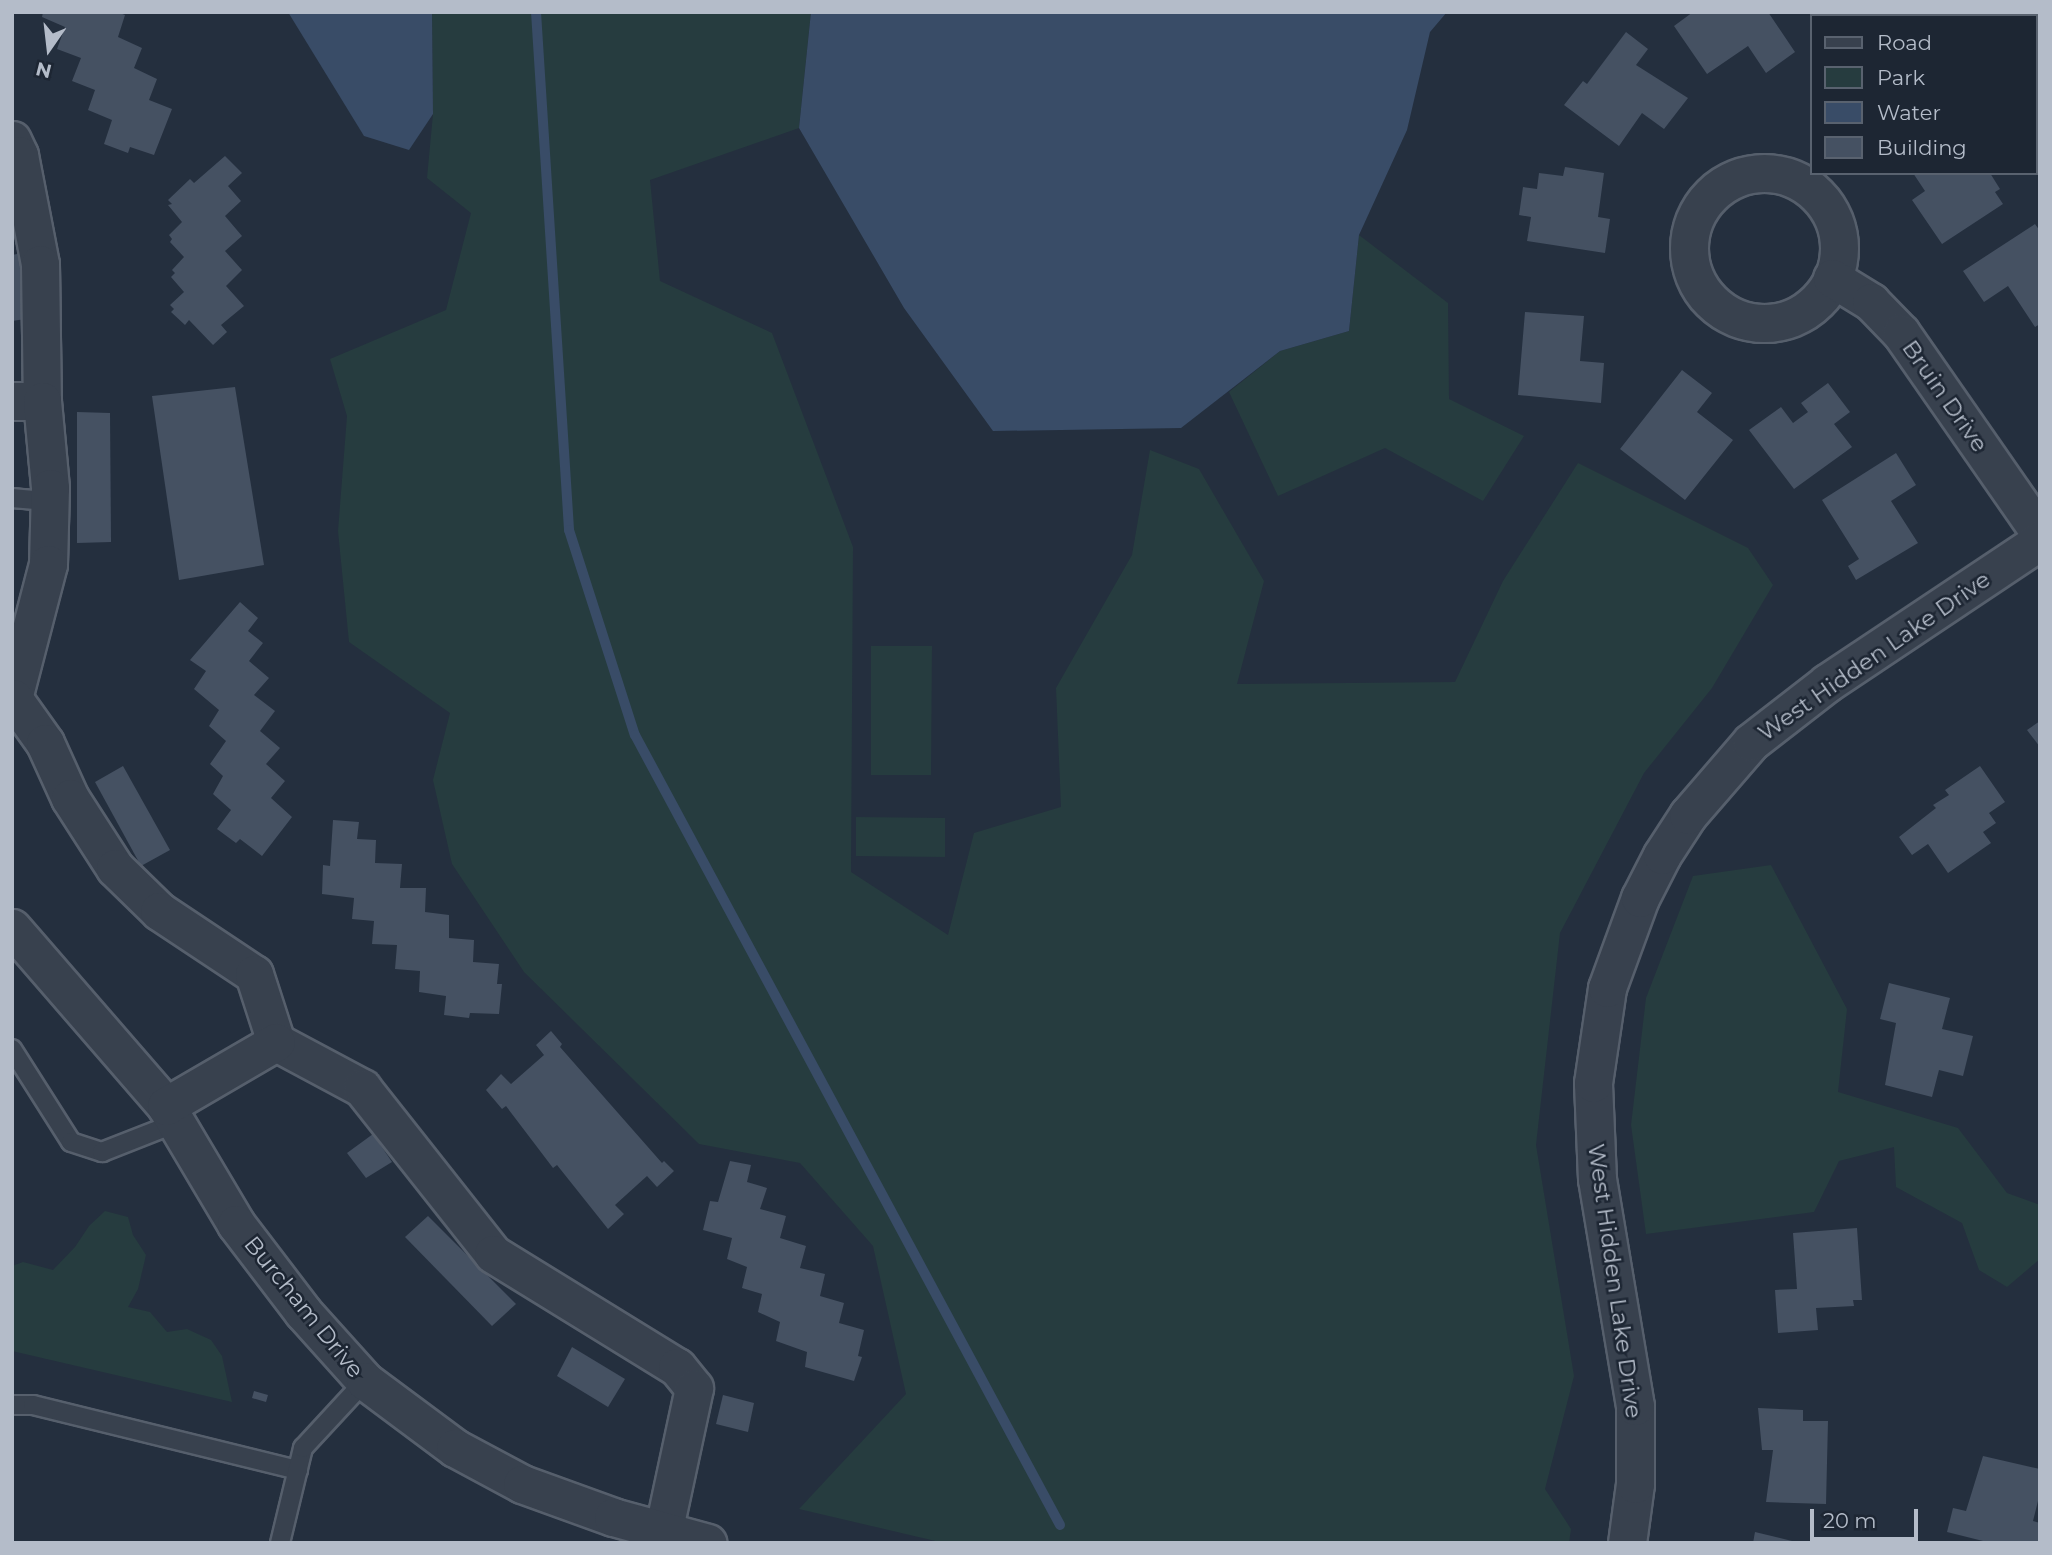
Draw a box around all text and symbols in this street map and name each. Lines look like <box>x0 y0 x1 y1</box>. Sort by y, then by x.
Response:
north arrow <box>14 14 84 84</box>
legend <box>1811 14 2038 175</box>
text: Road <box>1877 30 1932 55</box>
text: N <box>34 57 54 83</box>
text: Park <box>1877 65 1925 90</box>
text: Water <box>1877 100 1941 125</box>
text: Building <box>1877 135 1967 160</box>
street label: Bruin Drive <box>1896 335 1994 457</box>
street label: West Hidden Lake Drive <box>1753 565 1995 747</box>
street label: West Hidden Lake Drive <box>1582 1142 1648 1420</box>
street label: Burcham Drive <box>238 1231 370 1383</box>
scale bar <box>1814 1496 1923 1540</box>
text: 20 m <box>1823 1508 1877 1533</box>

